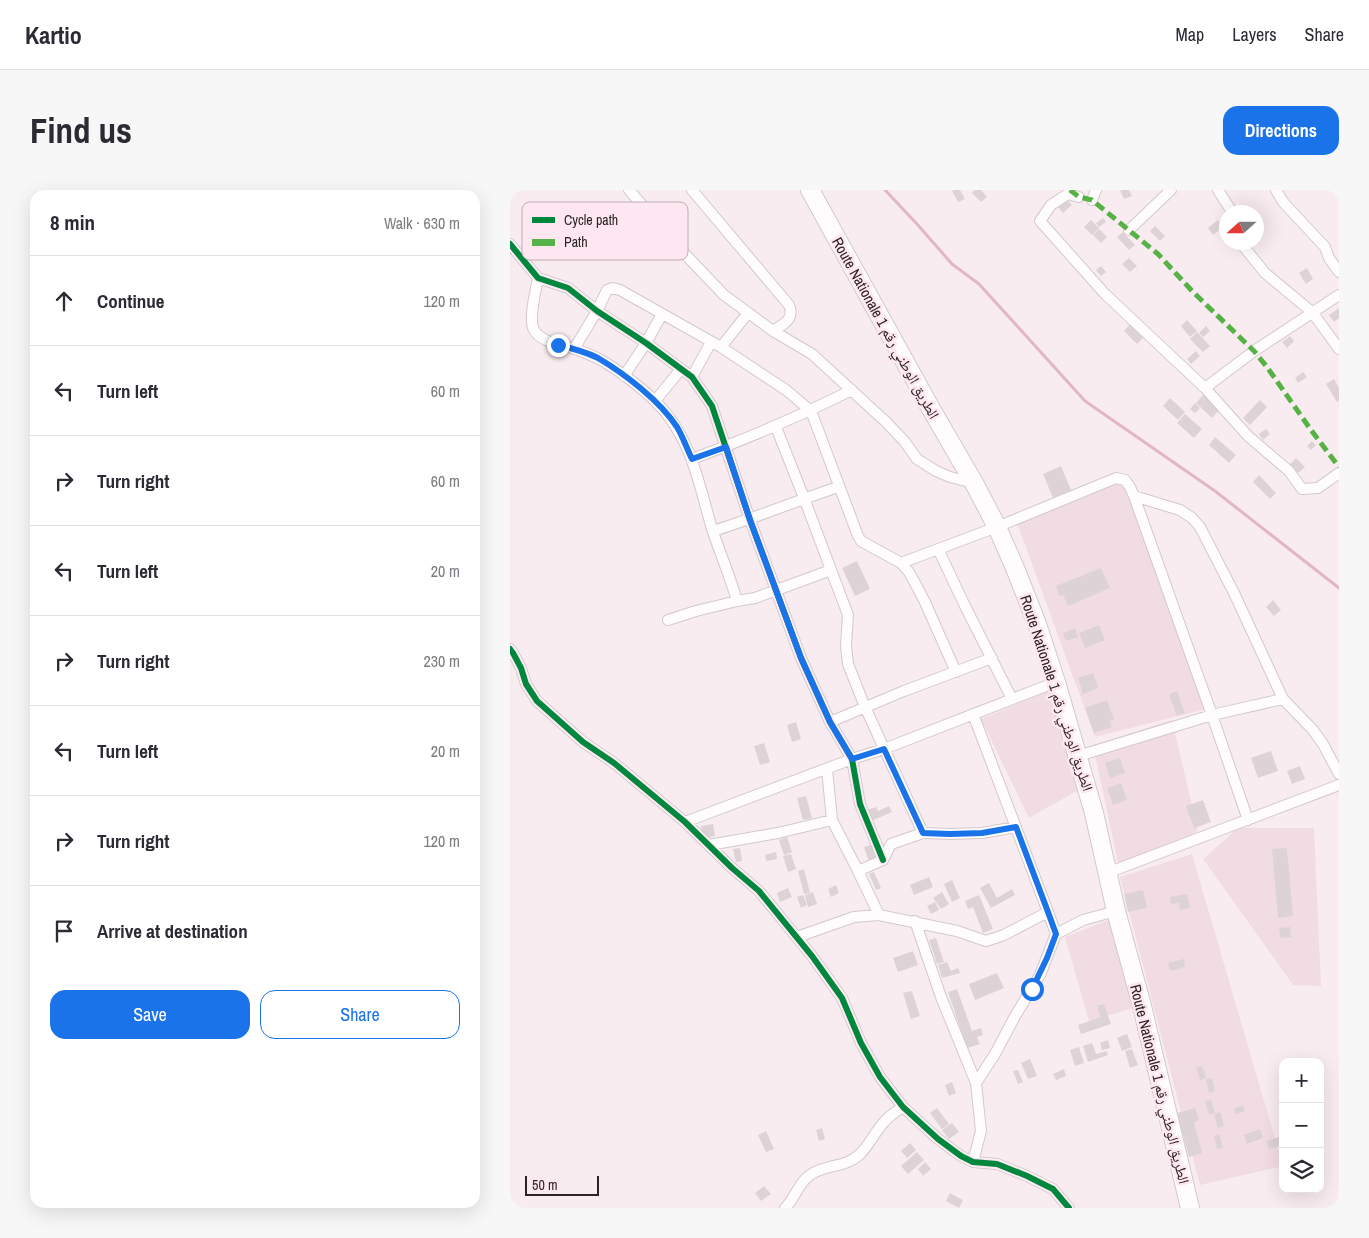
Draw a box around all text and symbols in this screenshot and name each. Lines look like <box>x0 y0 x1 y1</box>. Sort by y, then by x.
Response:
text: Kartio <box>25 19 82 51</box>
text: Map <box>1176 22 1204 47</box>
text: Layers <box>1232 22 1277 47</box>
text: Share <box>1305 22 1344 47</box>
button: Directions <box>1223 106 1339 155</box>
text: Find us <box>30 107 132 154</box>
legend <box>522 202 688 260</box>
north arrow <box>1219 205 1264 250</box>
text: 8 min <box>50 208 95 237</box>
text: Cycle path <box>564 211 618 229</box>
text: Walk · 630 m <box>384 212 460 234</box>
text: Path <box>564 233 588 251</box>
street label: Route Nationale الطريق الوطني رقم 1 <box>826 233 945 424</box>
icon: ahead <box>50 287 78 315</box>
text: Continue <box>97 288 165 314</box>
text: 120 m <box>424 290 460 312</box>
route end <box>547 334 570 357</box>
icon: left <box>50 377 78 405</box>
text: Turn left <box>97 378 158 404</box>
text: 60 m <box>431 380 460 402</box>
icon: right <box>50 467 78 495</box>
text: Turn right <box>97 468 169 494</box>
text: 60 m <box>431 470 460 492</box>
icon: left <box>50 557 78 585</box>
text: Turn left <box>97 558 158 584</box>
text: 20 m <box>431 560 460 582</box>
street label: Route Nationale الطريق الوطني رقم 1 <box>1014 592 1099 794</box>
icon: right <box>50 647 78 675</box>
text: Turn right <box>97 648 169 674</box>
text: 230 m <box>424 650 460 672</box>
icon: left <box>50 737 78 765</box>
text: Turn left <box>97 738 158 764</box>
text: 20 m <box>431 740 460 762</box>
icon: right <box>50 827 78 855</box>
text: Turn right <box>97 828 169 854</box>
text: 120 m <box>424 830 460 852</box>
icon: arrive <box>50 917 78 945</box>
text: Arrive at destination <box>97 918 248 944</box>
route start <box>1021 978 1044 1001</box>
street label: Route Nationale الطريق الوطني رقم 1 <box>1123 982 1195 1186</box>
button: Save <box>50 990 250 1039</box>
button: Share <box>260 990 460 1039</box>
map controls <box>1279 1058 1324 1193</box>
button: + <box>1279 1058 1324 1103</box>
button: − <box>1279 1103 1324 1148</box>
button: layers <box>1279 1148 1324 1193</box>
scale bar <box>525 1173 599 1196</box>
text: 50 m <box>532 1176 558 1194</box>

